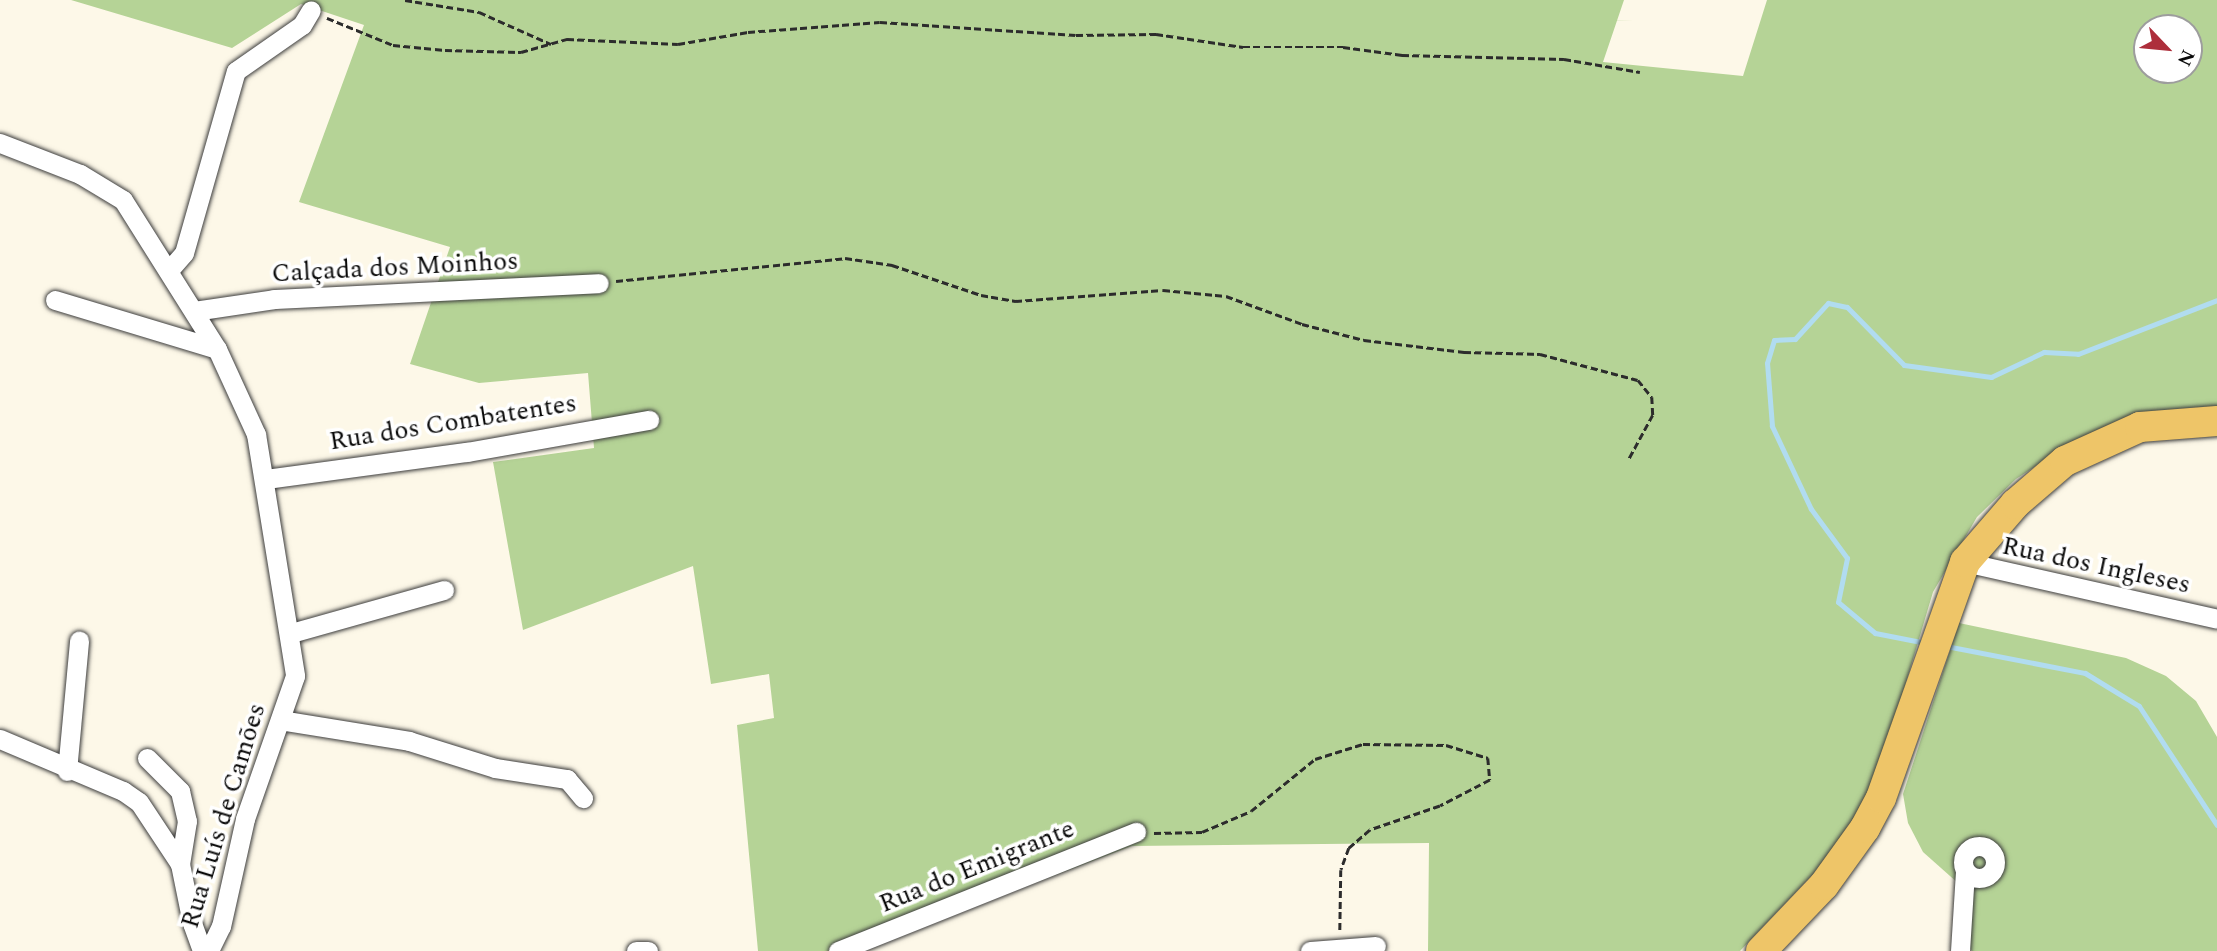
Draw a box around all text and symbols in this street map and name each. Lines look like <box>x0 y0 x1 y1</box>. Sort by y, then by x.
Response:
north arrow <box>2133 14 2203 84</box>
text: N <box>2169 44 2202 71</box>
street label: Calçada dos Moinhos <box>271 246 519 290</box>
street label: Rua dos Combatentes <box>327 388 579 458</box>
street label: Rua dos Ingleses <box>1999 531 2193 601</box>
street label: Rua Luís de Camões <box>175 700 273 932</box>
street label: Rua do Emigrante <box>875 814 1079 920</box>

